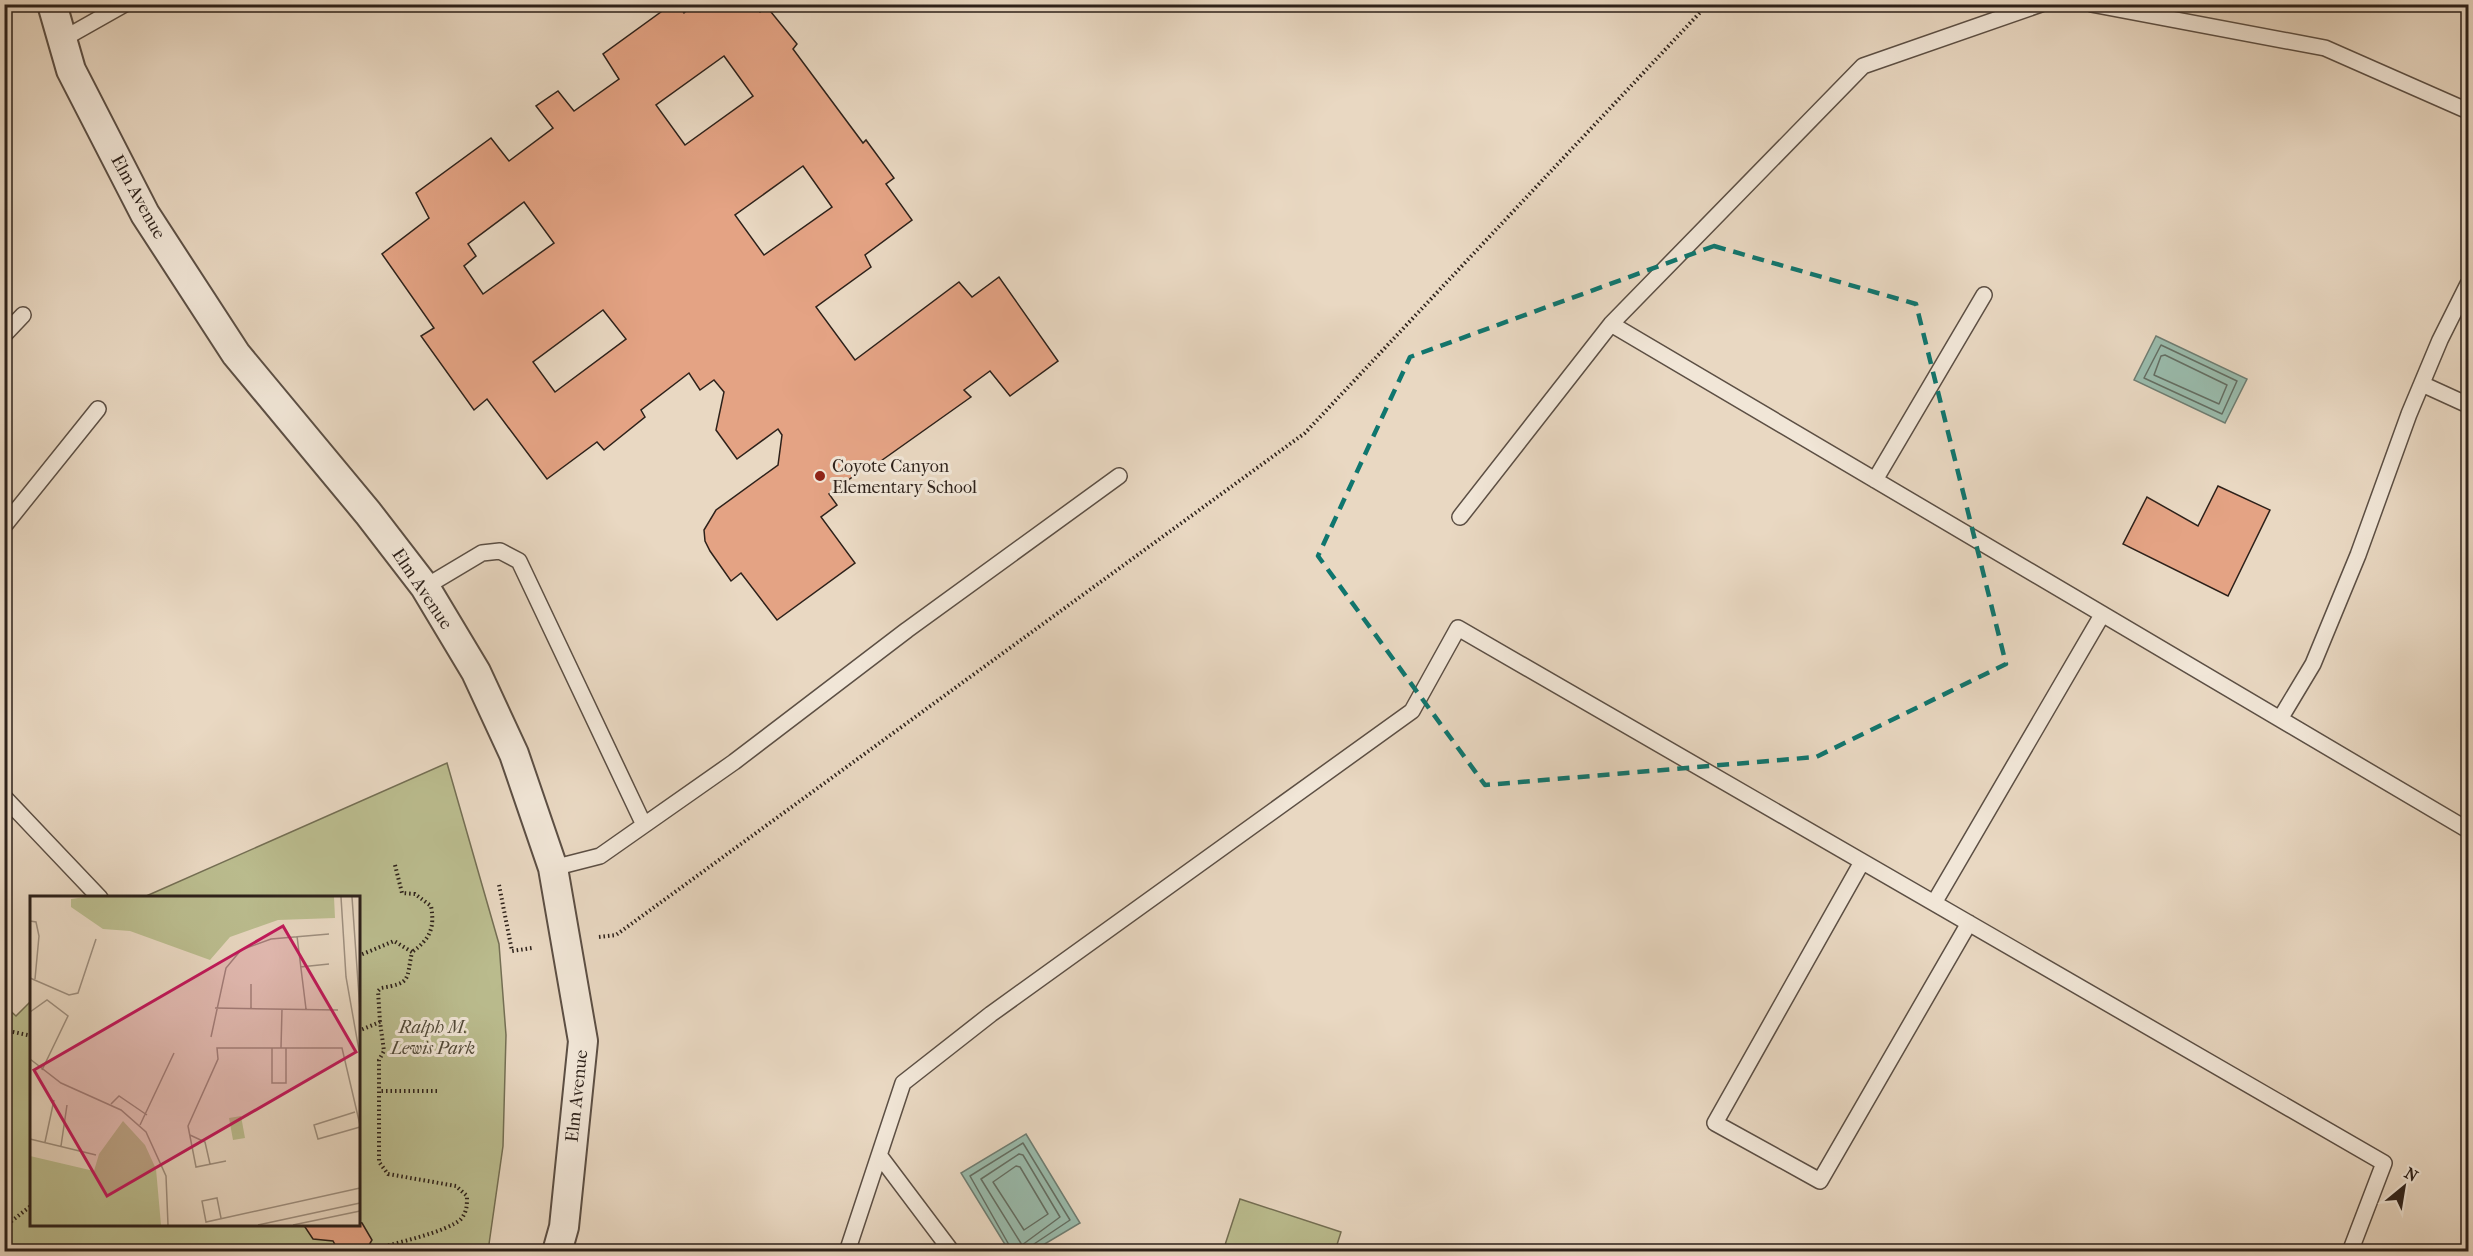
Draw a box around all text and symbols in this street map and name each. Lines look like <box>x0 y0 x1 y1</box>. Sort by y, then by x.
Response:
street label: Elm Avenue <box>106 151 170 243</box>
place label: Coyote Canyon Elementary School <box>832 456 977 498</box>
marker: Coyote Canyon Elementary School <box>813 469 827 483</box>
street label: Elm Avenue <box>387 545 457 633</box>
inset map <box>30 896 360 1226</box>
park label: Ralph M. Lewis Park <box>389 1017 475 1059</box>
street label: Elm Avenue <box>562 1049 592 1143</box>
north arrow <box>2374 1157 2434 1217</box>
text: N <box>2401 1163 2422 1186</box>

